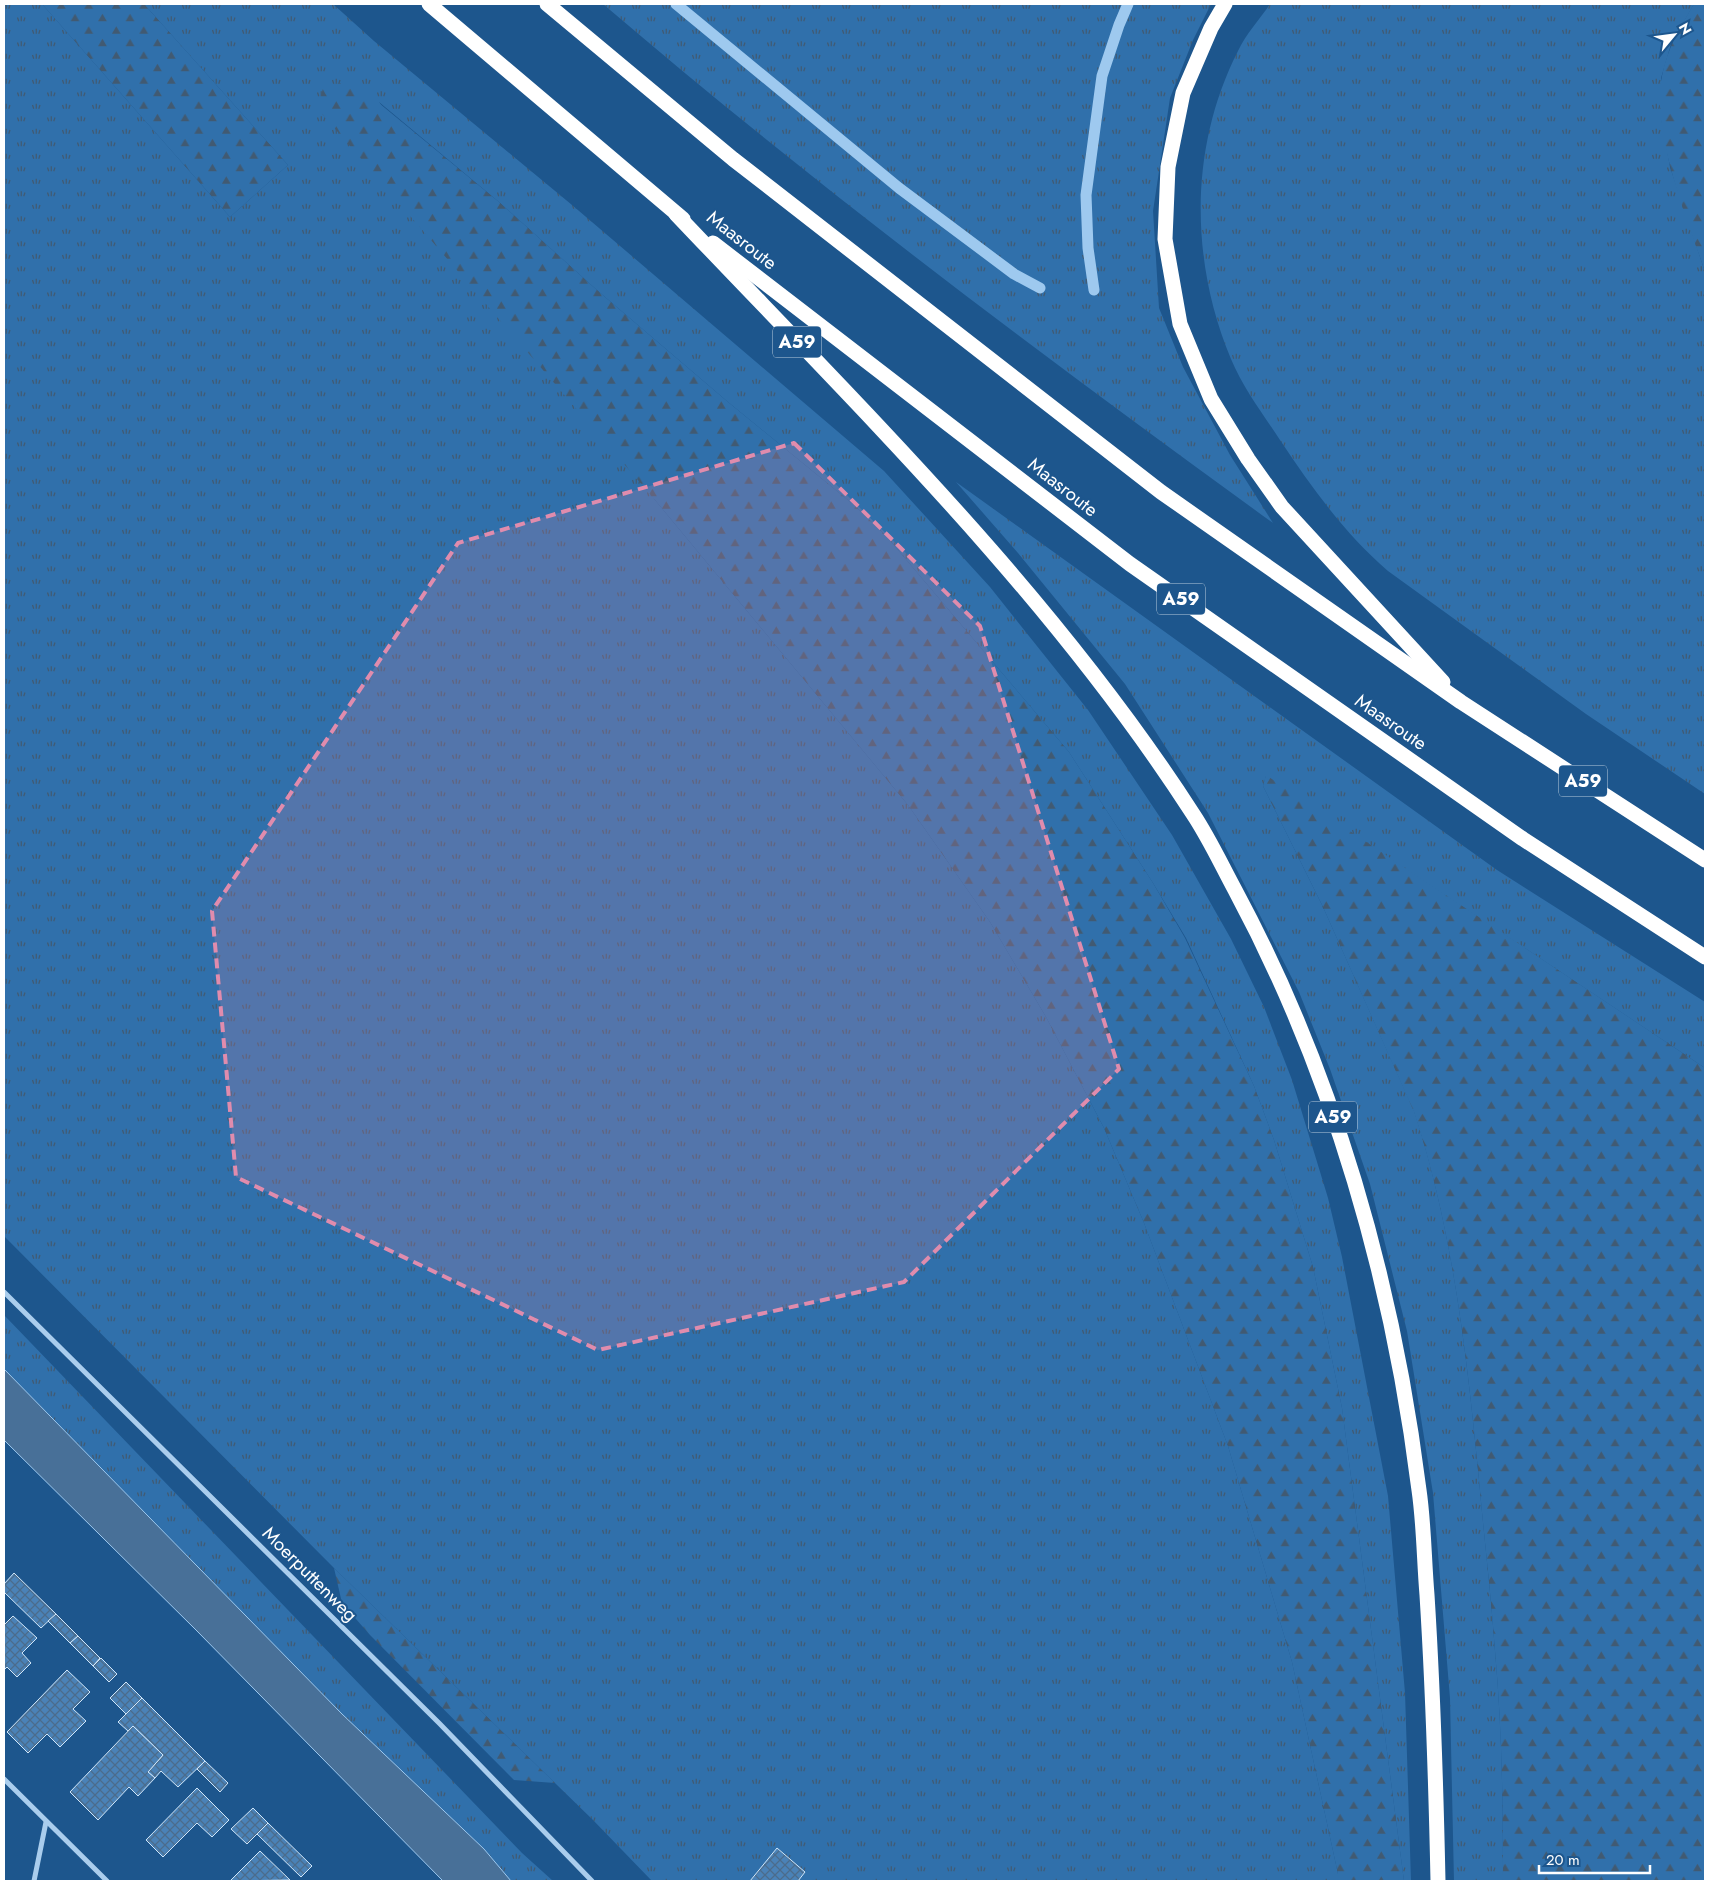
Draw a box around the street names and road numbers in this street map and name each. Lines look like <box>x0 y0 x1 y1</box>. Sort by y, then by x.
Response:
street label: Maasroute <box>701 204 783 276</box>
road number: A59 <box>773 327 821 358</box>
street label: Maasroute <box>1022 451 1104 523</box>
road number: A59 <box>1157 584 1205 614</box>
street label: Maasroute <box>1350 687 1433 757</box>
road number: A59 <box>1559 766 1607 796</box>
road number: A59 <box>1309 1102 1357 1132</box>
street label: Moerputtenweg <box>256 1520 364 1628</box>

